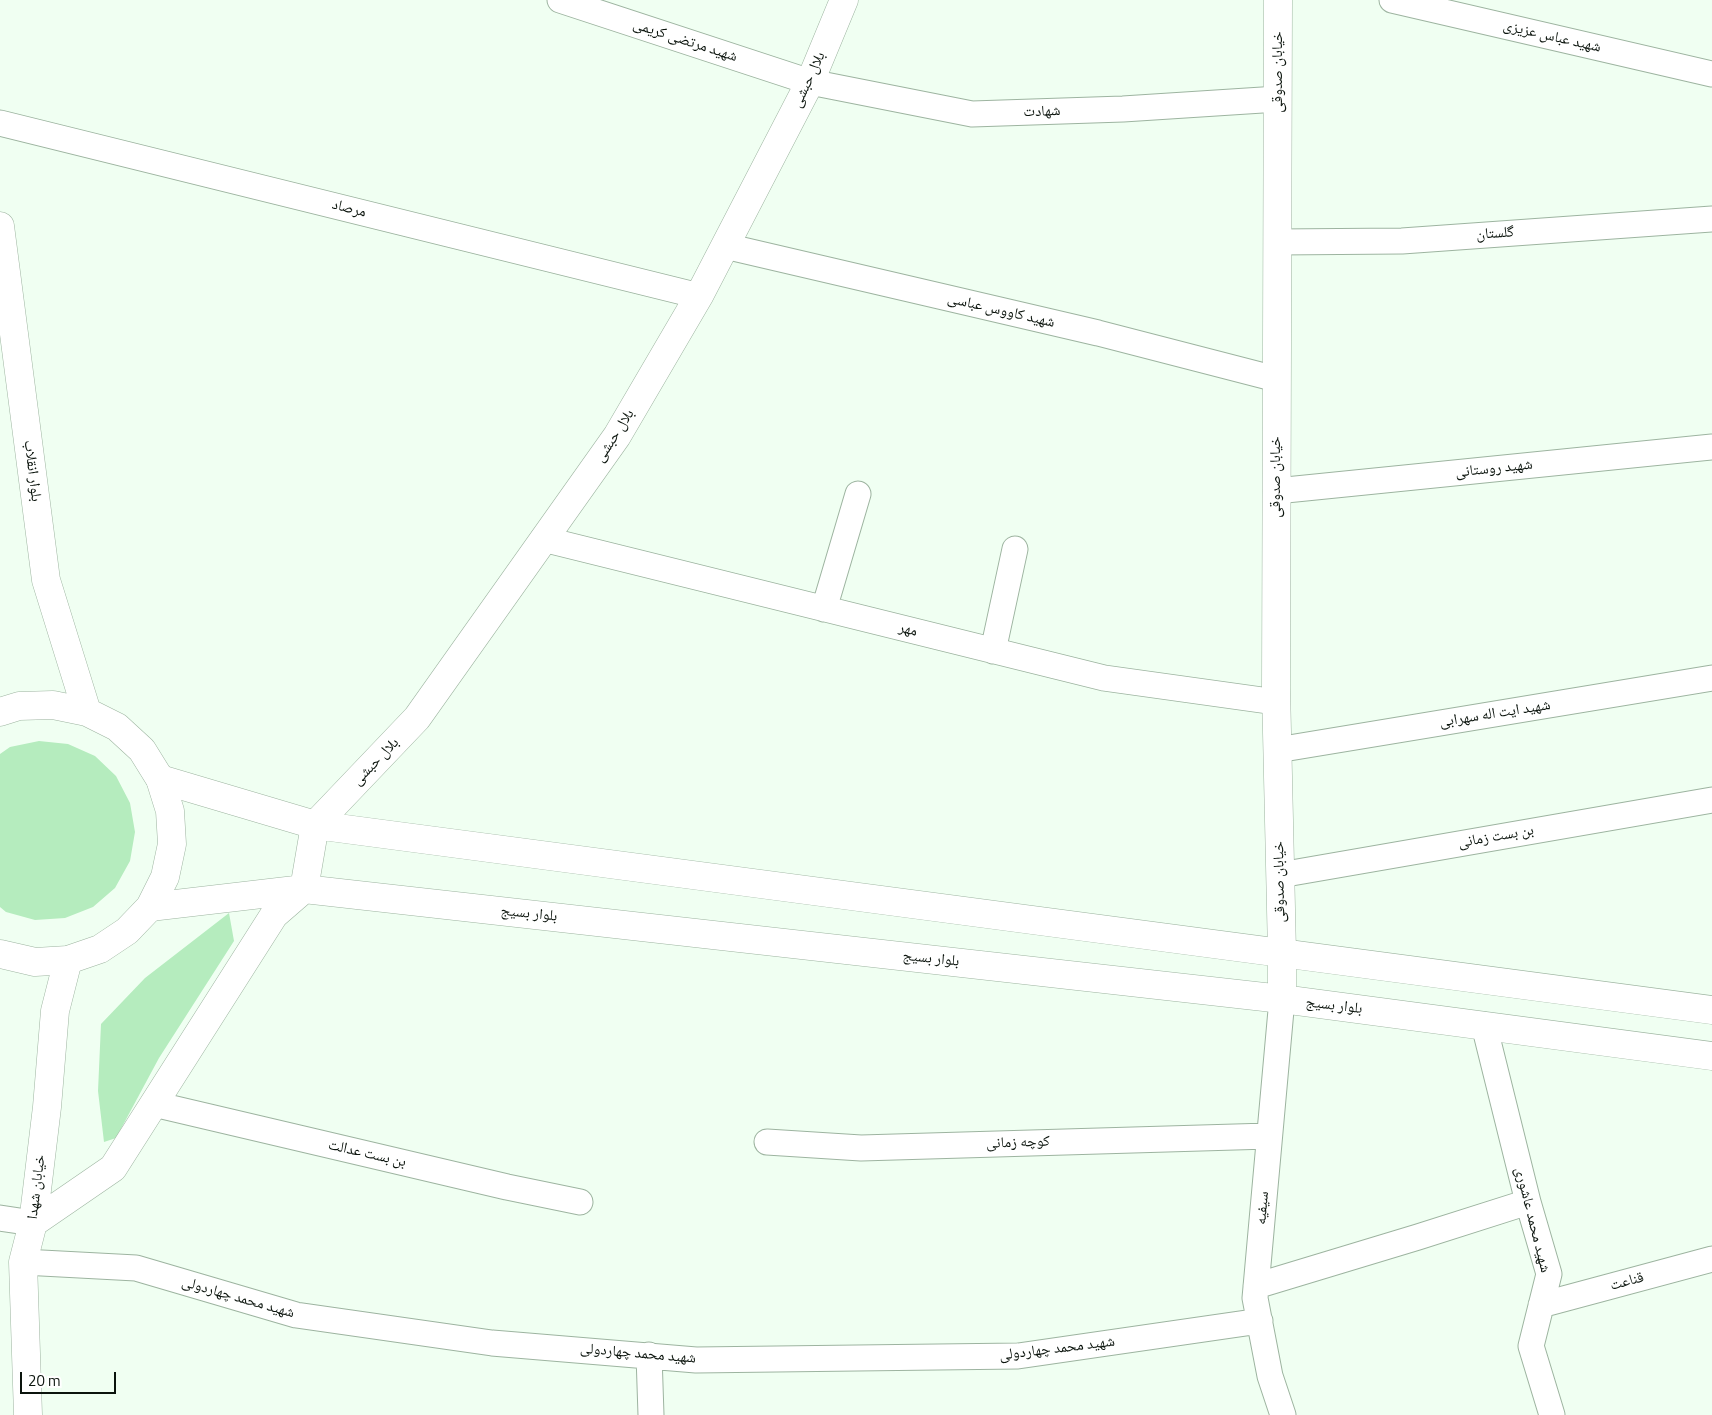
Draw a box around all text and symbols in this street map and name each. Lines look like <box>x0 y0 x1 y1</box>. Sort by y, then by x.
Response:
street label: شهید مرتضی کریمی <box>631 16 739 66</box>
street label: شهید عباس عزیزی <box>1501 17 1603 57</box>
street label: خیابان صدوقی <box>1269 31 1287 113</box>
street label: بلال حبشی <box>788 49 830 111</box>
street label: شهادت <box>1023 102 1061 122</box>
street label: مرصاد <box>330 196 368 222</box>
street label: گلستان <box>1476 224 1514 244</box>
street label: شهید کاووس عباسی <box>945 290 1057 332</box>
street label: بلال حبشی <box>591 406 639 466</box>
street label: خیابان صدوقی <box>1267 436 1285 518</box>
street label: بلوار انقلاب <box>19 439 45 503</box>
street label: شهید روستانی <box>1454 456 1534 482</box>
street label: مهر <box>897 619 919 641</box>
street label: شهید ایت اله سهرابی <box>1438 696 1552 732</box>
street label: بلال حبشی <box>349 734 403 790</box>
street label: بن بست زمانی <box>1457 821 1535 853</box>
street label: خیابان صدوقی <box>1270 841 1290 923</box>
street label: بلوار بسیج <box>500 902 558 926</box>
street label: بلوار بسیج <box>902 947 960 971</box>
street label: بلوار بسیج <box>1305 994 1363 1018</box>
street label: کوچه زمانی <box>986 1133 1050 1153</box>
street label: بن بست عدالت <box>326 1136 408 1172</box>
street label: خیابان شهدا <box>24 1154 50 1220</box>
street label: شهید محمد عاشوری <box>1510 1165 1554 1275</box>
street label: سیفیه <box>1253 1191 1273 1225</box>
street label: قناعت <box>1608 1269 1646 1295</box>
street label: شهید محمد چهاردولی <box>180 1273 296 1323</box>
street label: شهید محمد چهاردولی <box>998 1333 1116 1365</box>
street label: شهید محمد چهاردولی <box>579 1340 697 1368</box>
scale bar <box>22 1362 119 1394</box>
text: 20 m <box>28 1369 61 1392</box>

